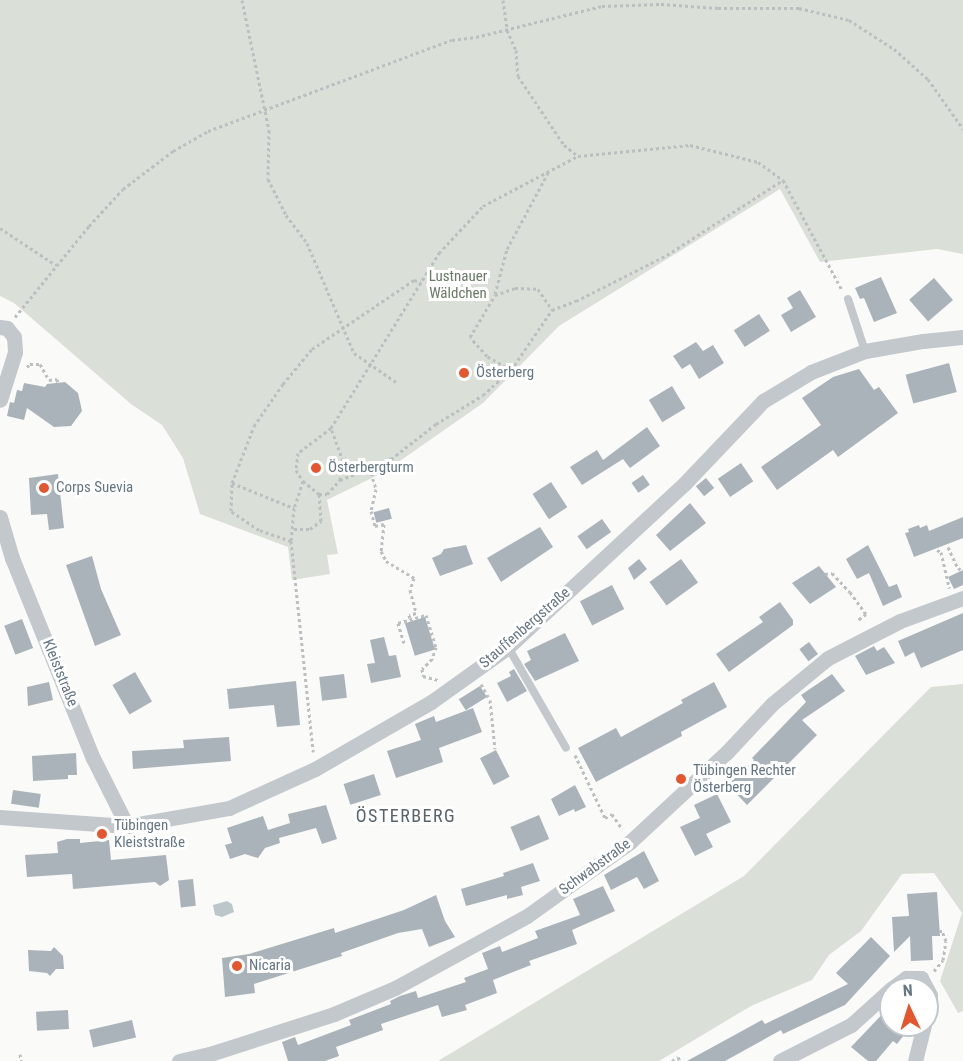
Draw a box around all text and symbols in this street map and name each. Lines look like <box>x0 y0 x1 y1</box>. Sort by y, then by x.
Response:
park label: Lustnauer Wäldchen <box>429 267 487 302</box>
place label: Österberg <box>476 364 534 382</box>
marker: Österberg <box>457 366 471 380</box>
place label: Österbergturm <box>328 459 414 477</box>
marker: Österbergturm <box>309 461 323 475</box>
place label: Corps Suevia <box>56 479 133 497</box>
marker: Corps Suevia <box>37 481 51 495</box>
street label: Stauffenbergstraße <box>476 584 574 672</box>
street label: Kleiststraße <box>38 637 82 709</box>
place label: Tübingen Rechter Österberg <box>693 761 796 796</box>
marker: Tübingen Rechter Österberg <box>674 772 688 786</box>
district label: ÖSTERBERG <box>356 805 456 827</box>
place label: Tübingen Kleiststraße <box>114 816 185 851</box>
marker: Tübingen Kleiststraße <box>95 827 109 841</box>
street label: Schwabstraße <box>556 835 634 899</box>
place label: Nicaria <box>249 957 291 975</box>
marker: Nicaria <box>230 959 244 973</box>
north arrow <box>879 977 939 1037</box>
text: N <box>902 981 913 1000</box>

